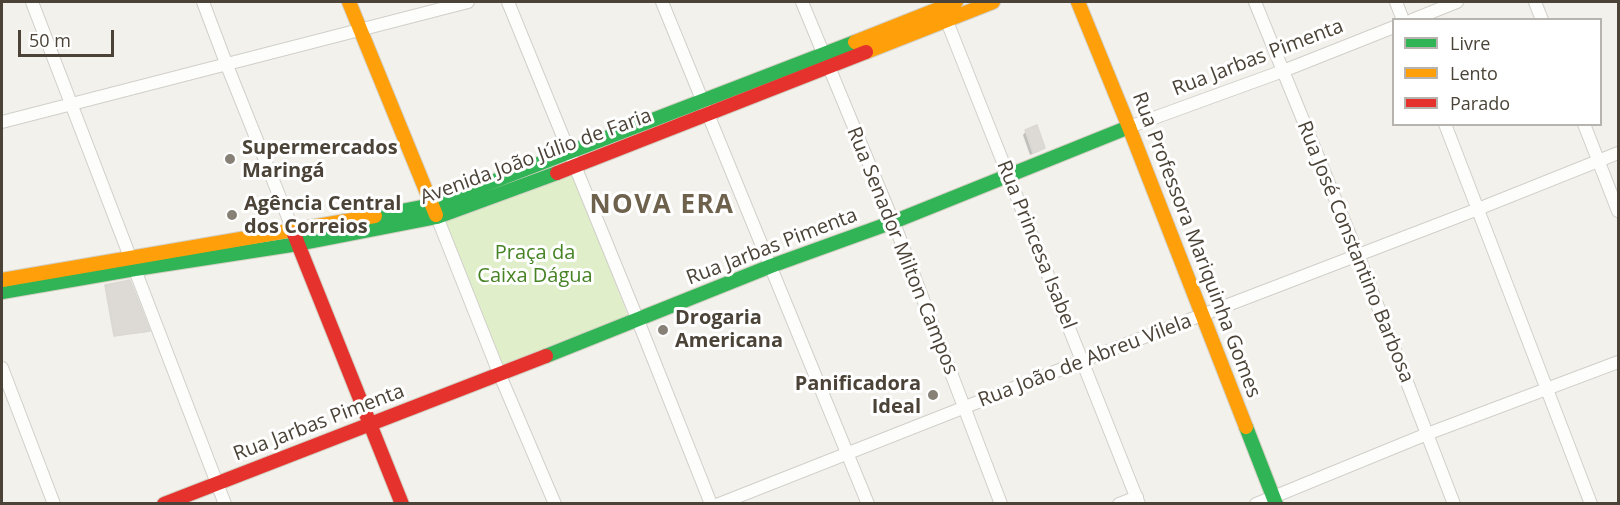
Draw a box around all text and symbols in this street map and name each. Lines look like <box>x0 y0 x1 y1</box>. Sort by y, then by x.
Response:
street label: Rua Jarbas Pimenta <box>1169 14 1347 102</box>
scale bar <box>21 18 117 56</box>
legend <box>1392 18 1602 126</box>
text: 50 m <box>29 28 71 52</box>
text: Livre <box>1450 31 1490 55</box>
text: Lento <box>1450 61 1498 85</box>
street label: Rua Professora Mariquinha Gomes <box>1127 89 1265 401</box>
text: Parado <box>1450 91 1510 115</box>
street label: Avenida João Júlio de Faria <box>417 104 655 210</box>
street label: Rua José Constantino Barbosa <box>1291 118 1419 386</box>
street label: Rua Senador Milton Campos <box>841 124 963 378</box>
place label: Supermercados Maringá <box>242 136 398 183</box>
marker: Supermercados Maringá <box>223 152 237 166</box>
street label: Rua Princesa Isabel <box>991 157 1081 333</box>
district label: NOVA ERA <box>589 190 735 222</box>
place label: Agência Central dos Correios <box>244 192 401 239</box>
street label: Rua Jarbas Pimenta <box>683 203 861 291</box>
marker: Agência Central dos Correios <box>225 208 239 222</box>
park label: Praça da Caixa Dágua <box>477 241 593 288</box>
place label: Drogaria Americana <box>675 306 783 353</box>
street label: Rua João de Abreu Vilela <box>975 309 1195 413</box>
marker: Drogaria Americana <box>656 323 670 337</box>
place label: Panificadora Ideal <box>795 372 921 419</box>
street label: Rua Jarbas Pimenta <box>230 379 408 467</box>
marker: Panificadora Ideal <box>926 388 940 402</box>

